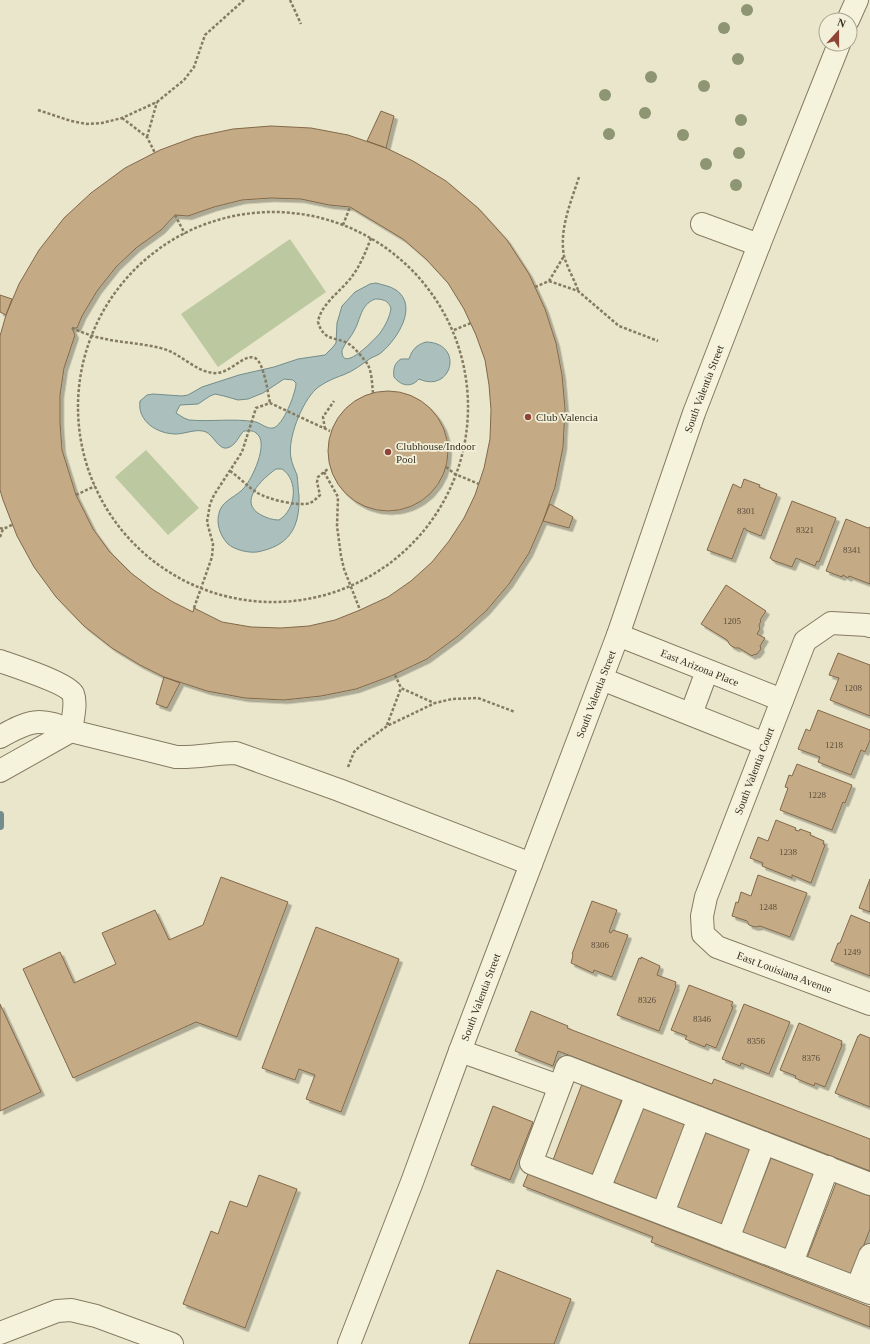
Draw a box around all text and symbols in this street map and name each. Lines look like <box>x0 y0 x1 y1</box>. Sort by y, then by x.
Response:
north arrow <box>818 12 858 52</box>
text: N <box>836 16 847 30</box>
street label: South Valentia Street <box>682 343 726 434</box>
place label: Club Valencia <box>536 411 598 423</box>
marker: Club Valencia <box>523 412 533 422</box>
place label: Clubhouse/Indoor Pool <box>396 440 476 465</box>
marker: Clubhouse/Indoor Pool <box>383 447 393 457</box>
house number: 8301 <box>737 506 755 516</box>
house number: 8321 <box>796 525 814 535</box>
house number: 8341 <box>843 545 861 555</box>
house number: 1205 <box>723 616 742 626</box>
street label: East Arizona Place <box>659 647 741 688</box>
street label: South Valentia Street <box>573 649 618 740</box>
house number: 1208 <box>844 683 863 693</box>
street label: South Valentia Court <box>732 726 776 816</box>
house number: 1218 <box>825 740 844 750</box>
house number: 1228 <box>808 790 827 800</box>
house number: 1238 <box>779 847 798 857</box>
house number: 1248 <box>759 902 778 912</box>
house number: 8306 <box>591 940 610 950</box>
house number: 1249 <box>843 947 862 957</box>
street label: East Louisiana Avenue <box>735 949 834 995</box>
street label: South Valentia Street <box>458 952 503 1043</box>
house number: 8326 <box>638 995 657 1005</box>
house number: 8346 <box>693 1014 712 1024</box>
house number: 8356 <box>747 1036 766 1046</box>
house number: 8376 <box>802 1053 821 1063</box>

